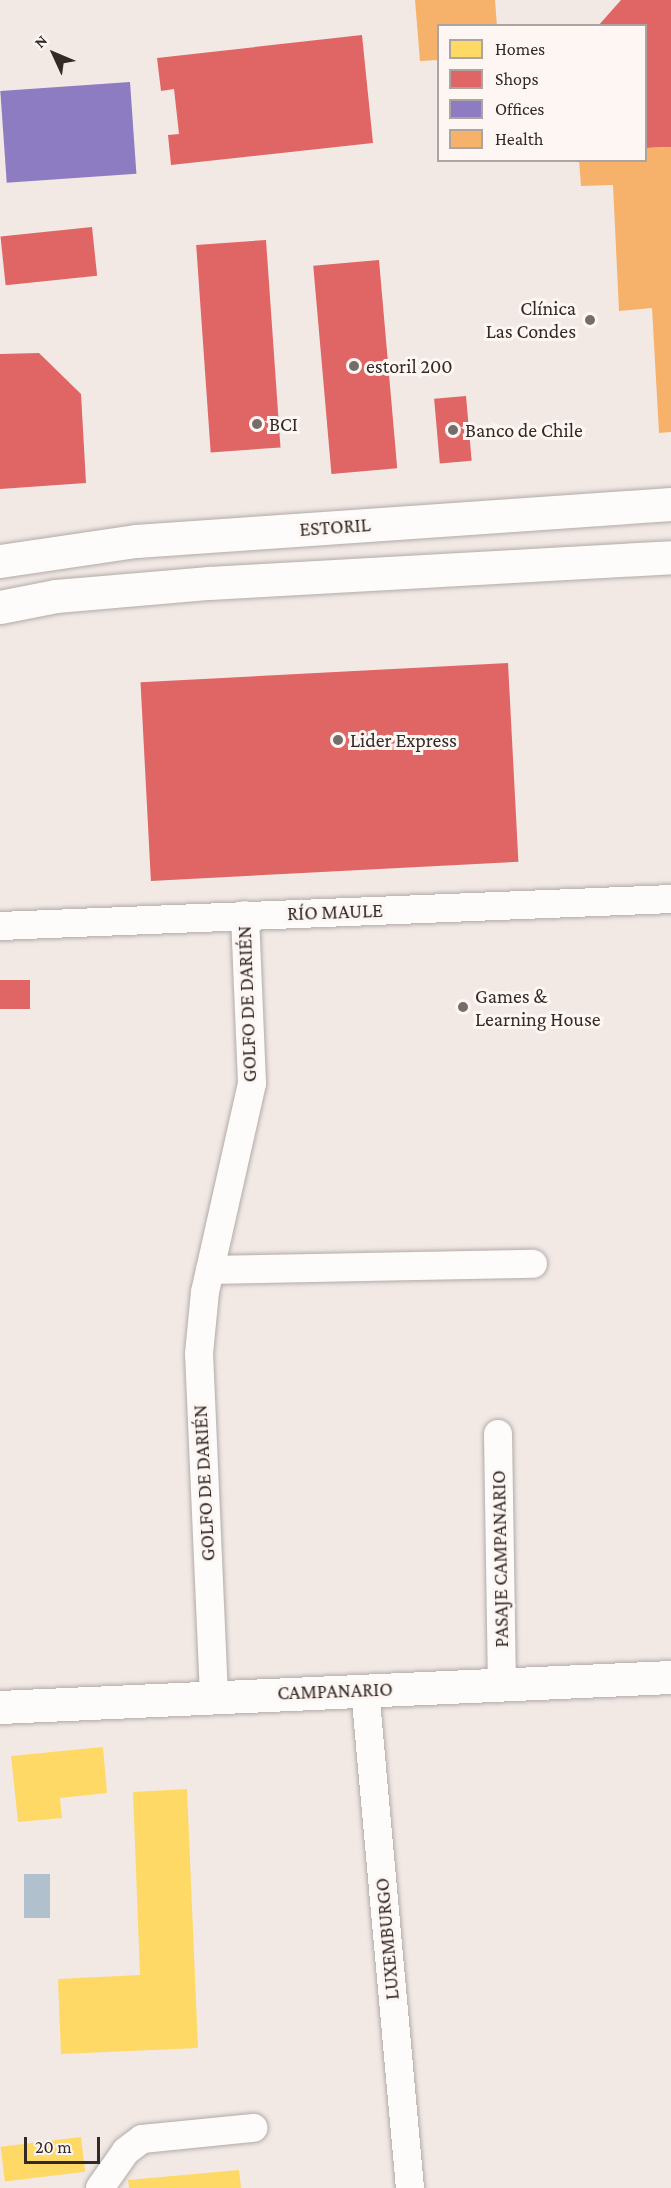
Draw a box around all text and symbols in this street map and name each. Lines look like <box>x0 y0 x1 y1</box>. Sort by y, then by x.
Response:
north arrow <box>24 24 84 84</box>
legend <box>437 24 647 162</box>
text: N <box>31 31 51 51</box>
text: Homes <box>495 39 545 59</box>
text: Shops <box>495 69 539 89</box>
text: Offices <box>495 99 544 119</box>
text: Health <box>495 129 543 149</box>
place label: Clínica Las Condes <box>486 296 576 343</box>
marker: Clínica Las Condes <box>581 311 599 329</box>
place label: estoril 200 <box>366 354 453 378</box>
marker: estoril 200 <box>347 359 361 373</box>
place label: BCI <box>269 412 298 436</box>
marker: BCI <box>250 417 264 431</box>
place label: Banco de Chile <box>465 418 583 442</box>
marker: Banco de Chile <box>446 423 460 437</box>
street label: ESTORIL <box>299 513 371 541</box>
place label: Lider Express <box>350 728 457 752</box>
marker: Lider Express <box>331 733 345 747</box>
street label: RÍO MAULE <box>287 898 383 926</box>
street label: GOLFO DE DARIÉN <box>232 925 262 1083</box>
place label: Games & Learning House <box>475 984 601 1031</box>
marker: Games & Learning House <box>456 1000 470 1014</box>
street label: GOLFO DE DARIÉN <box>188 1404 220 1562</box>
street label: PASAJE CAMPANARIO <box>486 1470 514 1648</box>
street label: CAMPANARIO <box>277 1677 393 1705</box>
street label: LUXEMBURGO <box>370 1877 404 2001</box>
scale bar <box>27 2125 104 2163</box>
text: 20 m <box>35 2137 72 2157</box>

